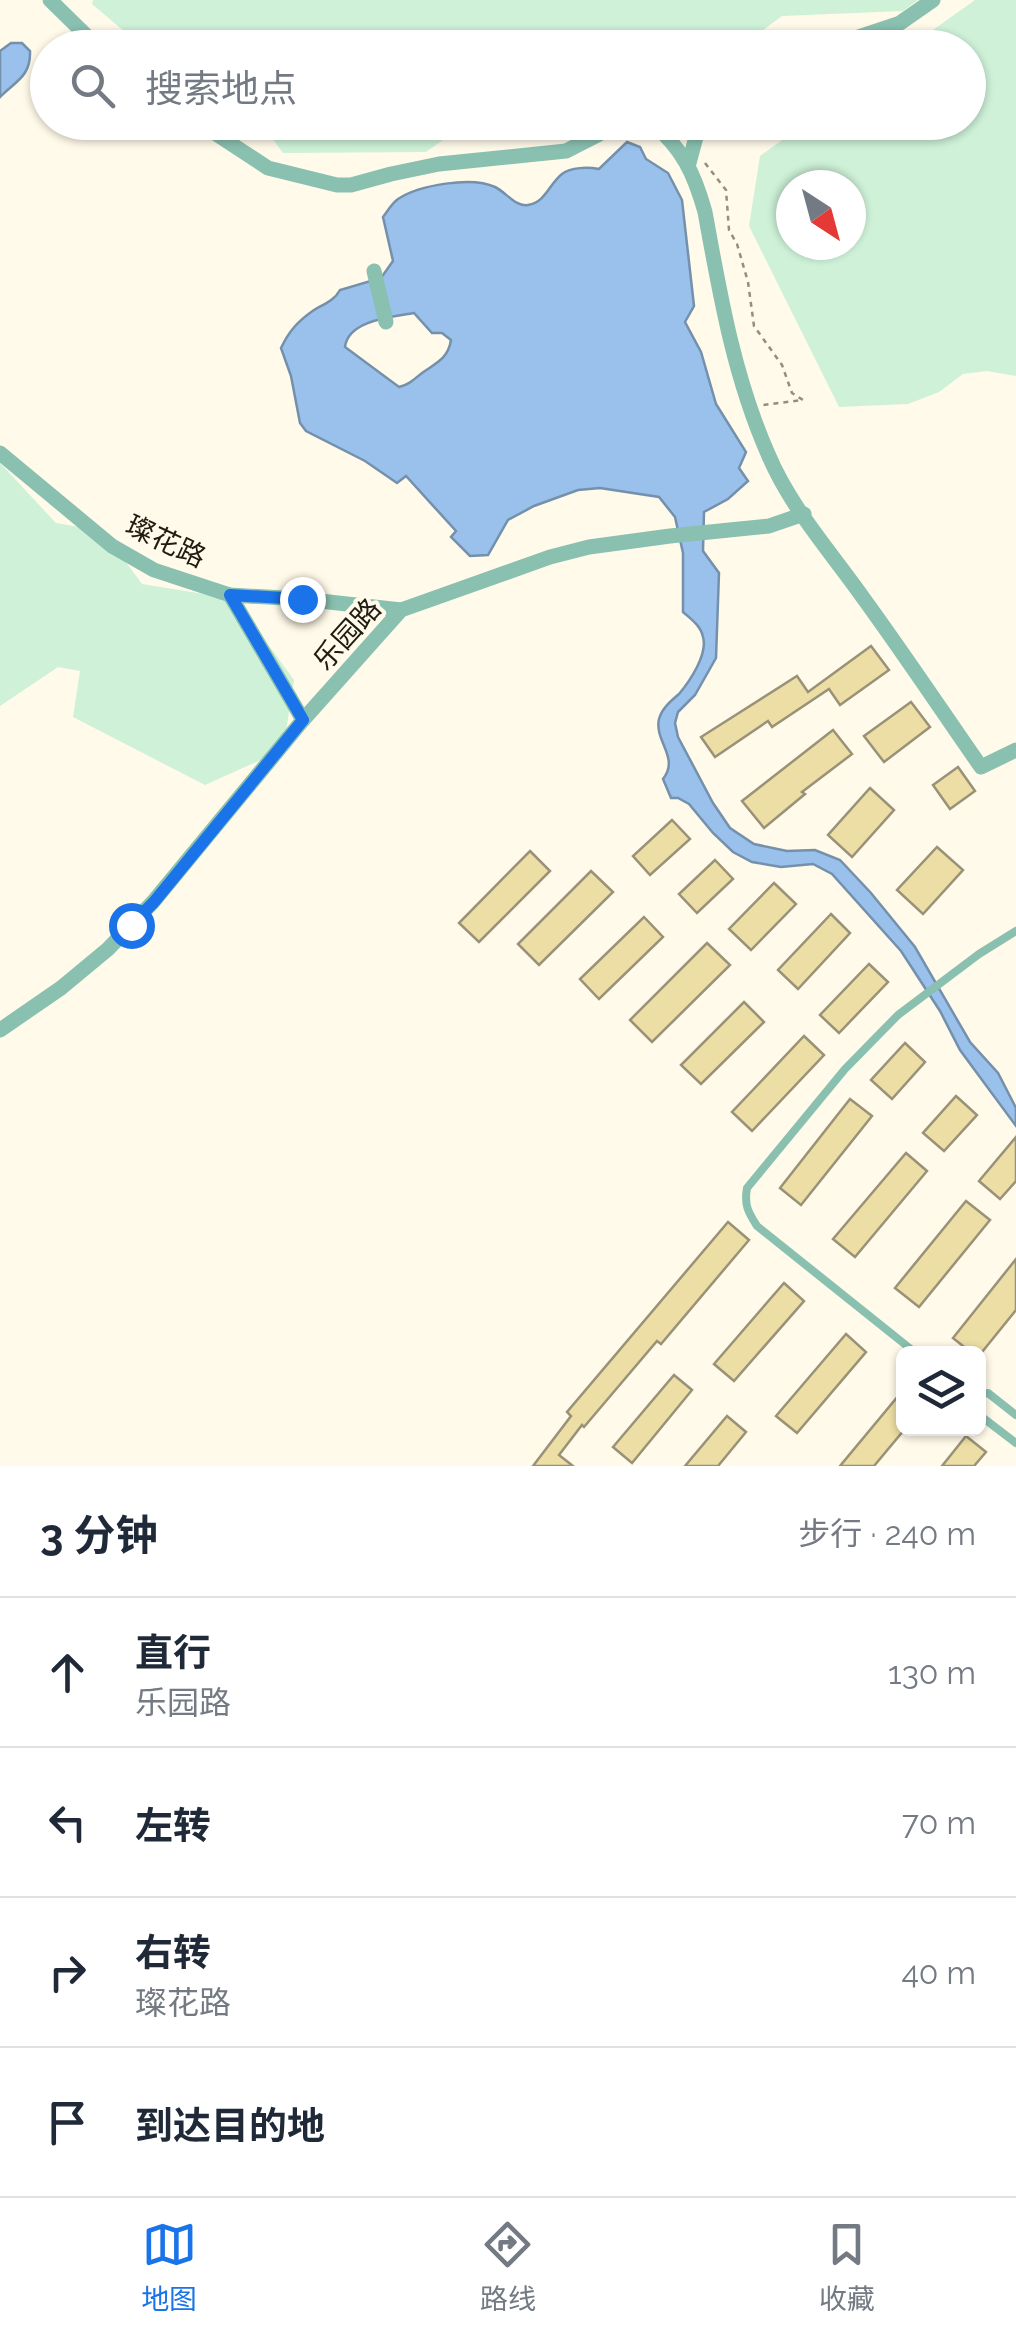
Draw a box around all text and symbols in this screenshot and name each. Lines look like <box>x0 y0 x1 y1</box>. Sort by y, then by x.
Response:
search box <box>30 30 986 140</box>
icon: search <box>65 58 120 113</box>
text: 搜索地点 <box>145 66 297 111</box>
north arrow <box>776 170 866 260</box>
street label: 璨花路 <box>121 509 211 574</box>
route end <box>280 577 326 623</box>
street label: 乐园路 <box>307 592 388 677</box>
route start <box>109 903 155 949</box>
map controls <box>896 1346 986 1436</box>
button: layers <box>896 1346 986 1436</box>
text: 3 分钟 <box>40 1511 158 1560</box>
text: 步行 · 240 m <box>798 1515 976 1552</box>
text: 直行 <box>135 1630 211 1675</box>
icon: ahead <box>40 1645 95 1700</box>
text: 130 m <box>888 1654 976 1691</box>
text: 乐园路 <box>135 1684 231 1721</box>
icon: left <box>40 1795 95 1850</box>
text: 左转 <box>135 1803 211 1848</box>
text: 70 m <box>902 1804 976 1841</box>
text: 右转 <box>135 1930 211 1975</box>
icon: right <box>40 1945 95 2000</box>
text: 40 m <box>901 1954 976 1991</box>
text: 璨花路 <box>135 1984 231 2021</box>
icon: arrive <box>40 2095 95 2150</box>
text: 到达目的地 <box>135 2103 325 2148</box>
tab: 地图 <box>141 2217 197 2317</box>
tab: 路线 <box>480 2217 536 2317</box>
tab: 收藏 <box>819 2217 875 2317</box>

